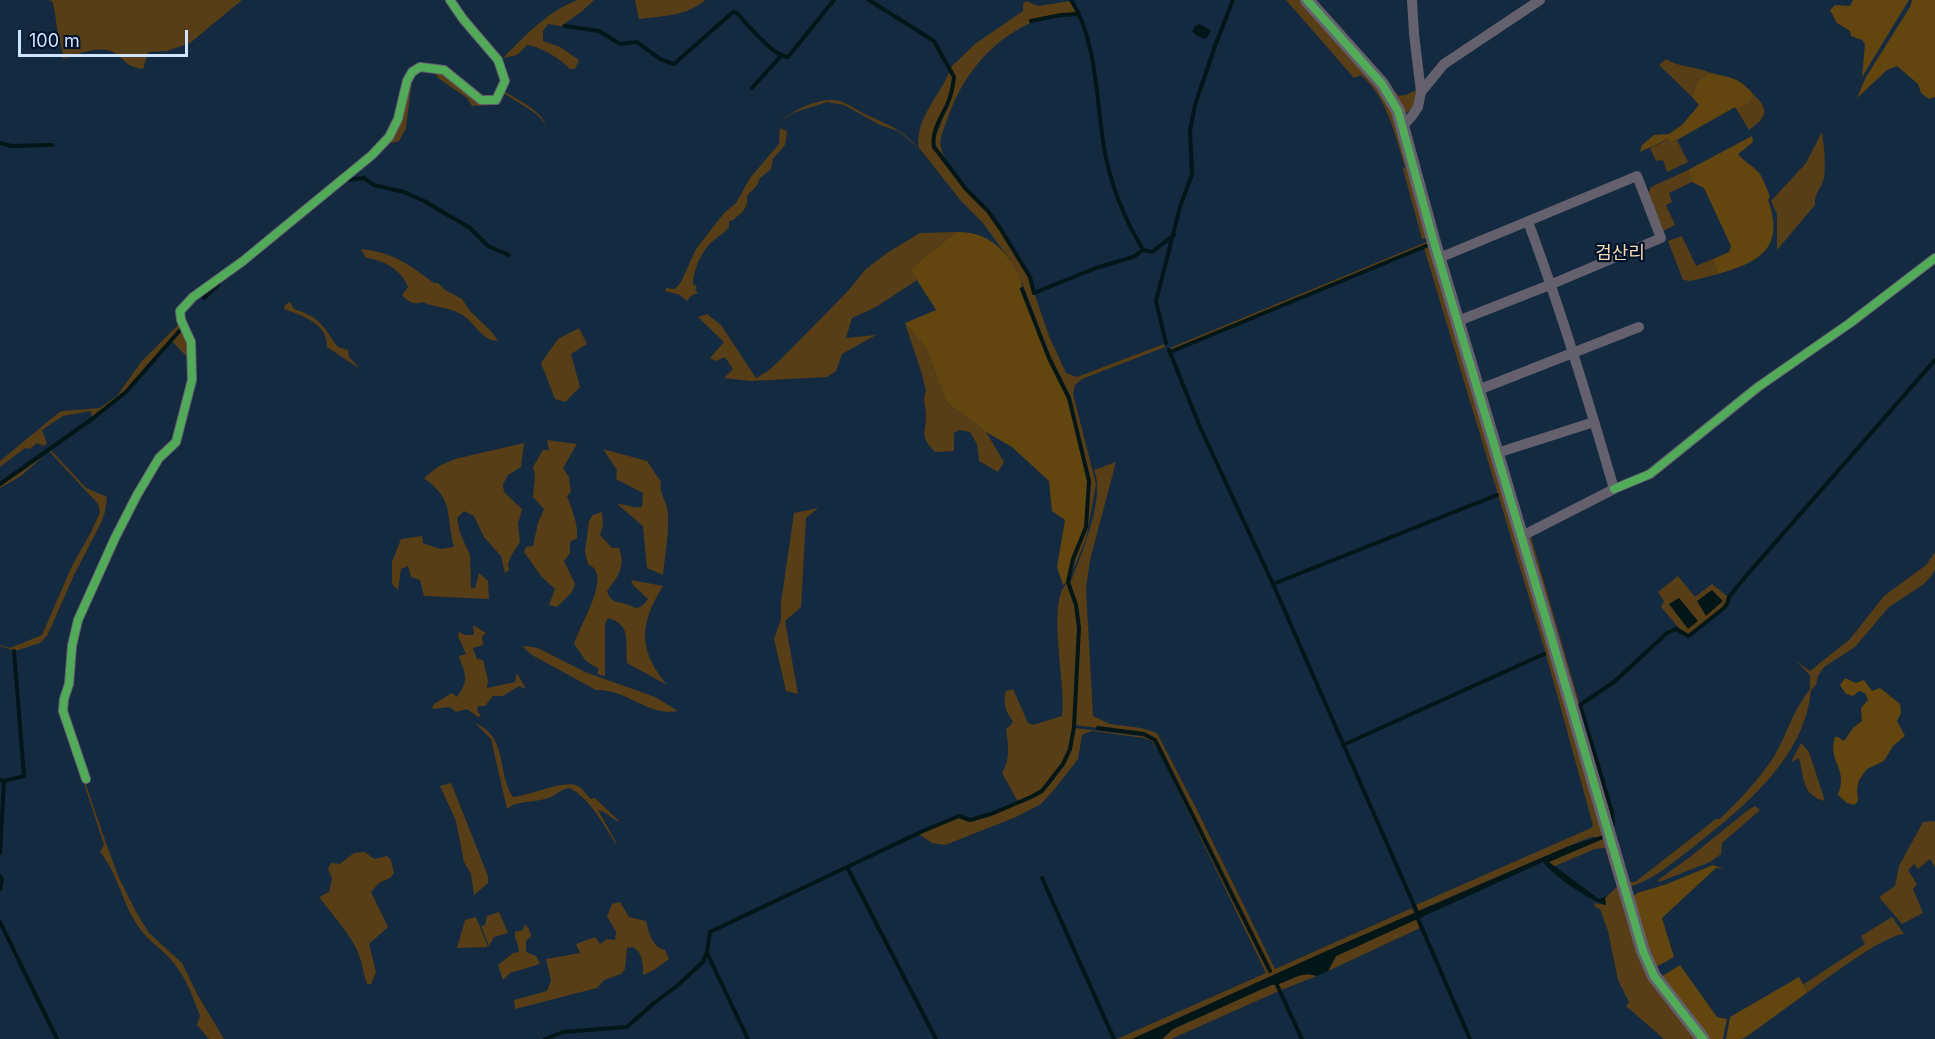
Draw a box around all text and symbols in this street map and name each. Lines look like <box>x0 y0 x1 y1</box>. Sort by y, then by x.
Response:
scale bar <box>21 18 190 56</box>
text: 100 m <box>29 30 80 51</box>
district label: 검산리 <box>1595 243 1645 265</box>

